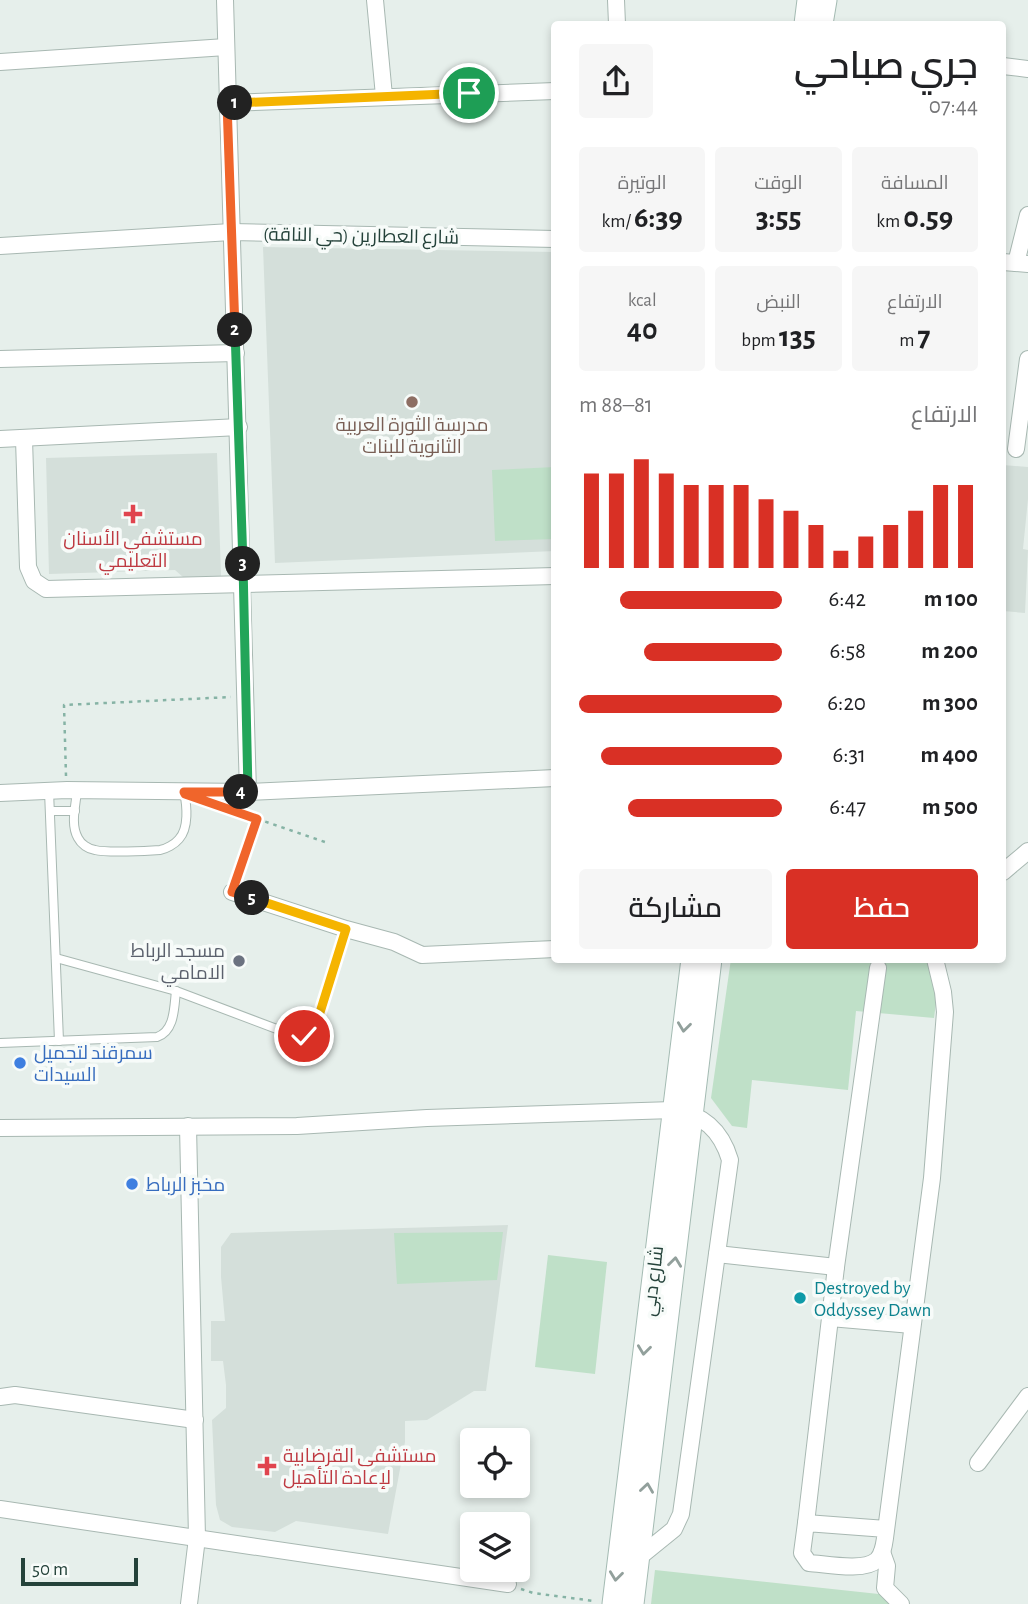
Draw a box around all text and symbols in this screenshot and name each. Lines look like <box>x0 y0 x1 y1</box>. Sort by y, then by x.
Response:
button: share <box>579 44 653 118</box>
text: جري صباحي <box>794 48 978 86</box>
pin <box>439 63 499 123</box>
icon: arrive <box>450 74 488 112</box>
pin: 1 <box>218 86 252 120</box>
text: 1 <box>231 93 238 112</box>
text: 07:44 <box>929 95 978 118</box>
text: الوتيرة <box>618 174 667 193</box>
text: الوقت <box>754 174 803 193</box>
text: المسافة <box>881 174 949 193</box>
text: 6:39 <box>634 203 683 233</box>
text: 3:55 <box>756 203 801 233</box>
text: 0.59 <box>903 203 953 233</box>
text: /km <box>602 212 634 231</box>
text: km <box>876 212 903 231</box>
street label: شارع العطارين (حي الناقة) <box>263 224 459 252</box>
text: kcal <box>628 291 657 310</box>
text: النبض <box>756 293 801 312</box>
text: الارتفاع <box>887 293 943 312</box>
pin: 2 <box>218 312 252 348</box>
text: 40 <box>627 315 658 345</box>
text: 2 <box>230 320 239 339</box>
text: 135 <box>779 322 816 352</box>
text: 7 <box>918 322 930 352</box>
text: bpm <box>741 331 779 350</box>
text: m <box>899 331 918 350</box>
marker: مدرسة الثورة العربية الثانوية للبنات <box>404 394 420 410</box>
text: 81–88 m <box>579 394 653 417</box>
text: الارتفاع <box>911 404 978 427</box>
place label: مدرسة الثورة العربية الثانوية للبنات <box>335 415 489 458</box>
marker: مستشفي الأسنان التعليمي <box>123 504 143 524</box>
place label: مستشفي الأسنان التعليمي <box>63 529 203 575</box>
pin: 3 <box>226 546 260 582</box>
text: 3 <box>238 554 247 573</box>
text: 6:42 <box>828 588 866 611</box>
text: 100 m <box>924 588 978 611</box>
text: 6:58 <box>829 640 866 663</box>
text: 200 m <box>921 640 978 663</box>
text: 6:20 <box>827 692 866 715</box>
text: 300 m <box>922 692 978 715</box>
text: 6:31 <box>833 744 866 767</box>
text: 400 m <box>920 744 978 767</box>
pin: 4 <box>224 774 258 810</box>
text: 4 <box>236 782 245 801</box>
text: 6:47 <box>829 796 866 819</box>
text: 500 m <box>922 796 978 819</box>
button: مشاركة <box>579 869 772 949</box>
button: حفظ <box>786 869 978 949</box>
pin: 5 <box>234 880 270 916</box>
text: 5 <box>247 888 256 907</box>
place label: مسجد الرباط الامامي <box>130 942 225 987</box>
marker: مسجد الرباط الامامي <box>231 953 247 969</box>
pin <box>274 1006 334 1066</box>
icon: check <box>285 1017 323 1055</box>
one-way arrow <box>676 1021 691 1033</box>
place label: سمرقند لتجميل السيدات <box>34 1044 153 1085</box>
marker: سمرقند لتجميل السيدات <box>12 1055 28 1071</box>
marker: مخبز الرباط <box>124 1176 140 1192</box>
place label: مخبز الرباط <box>146 1176 225 1196</box>
street label: شارع دبي <box>639 1245 671 1318</box>
one-way arrow <box>668 1256 683 1268</box>
place label: Destroyed by Oddyssey Dawn <box>814 1279 931 1320</box>
marker: Destroyed by Oddyssey Dawn <box>792 1290 808 1306</box>
one-way arrow <box>636 1344 651 1356</box>
map controls <box>460 1428 530 1582</box>
button: locate <box>460 1428 530 1498</box>
place label: مستشفي القرضابية لإعادة التأهيل <box>283 1446 437 1489</box>
marker: مستشفي القرضابية لإعادة التأهيل <box>257 1456 277 1476</box>
one-way arrow <box>639 1482 654 1494</box>
button: layers <box>460 1512 530 1582</box>
scale bar <box>21 1555 138 1587</box>
text: 50 m <box>32 1560 68 1579</box>
one-way arrow <box>609 1570 624 1581</box>

